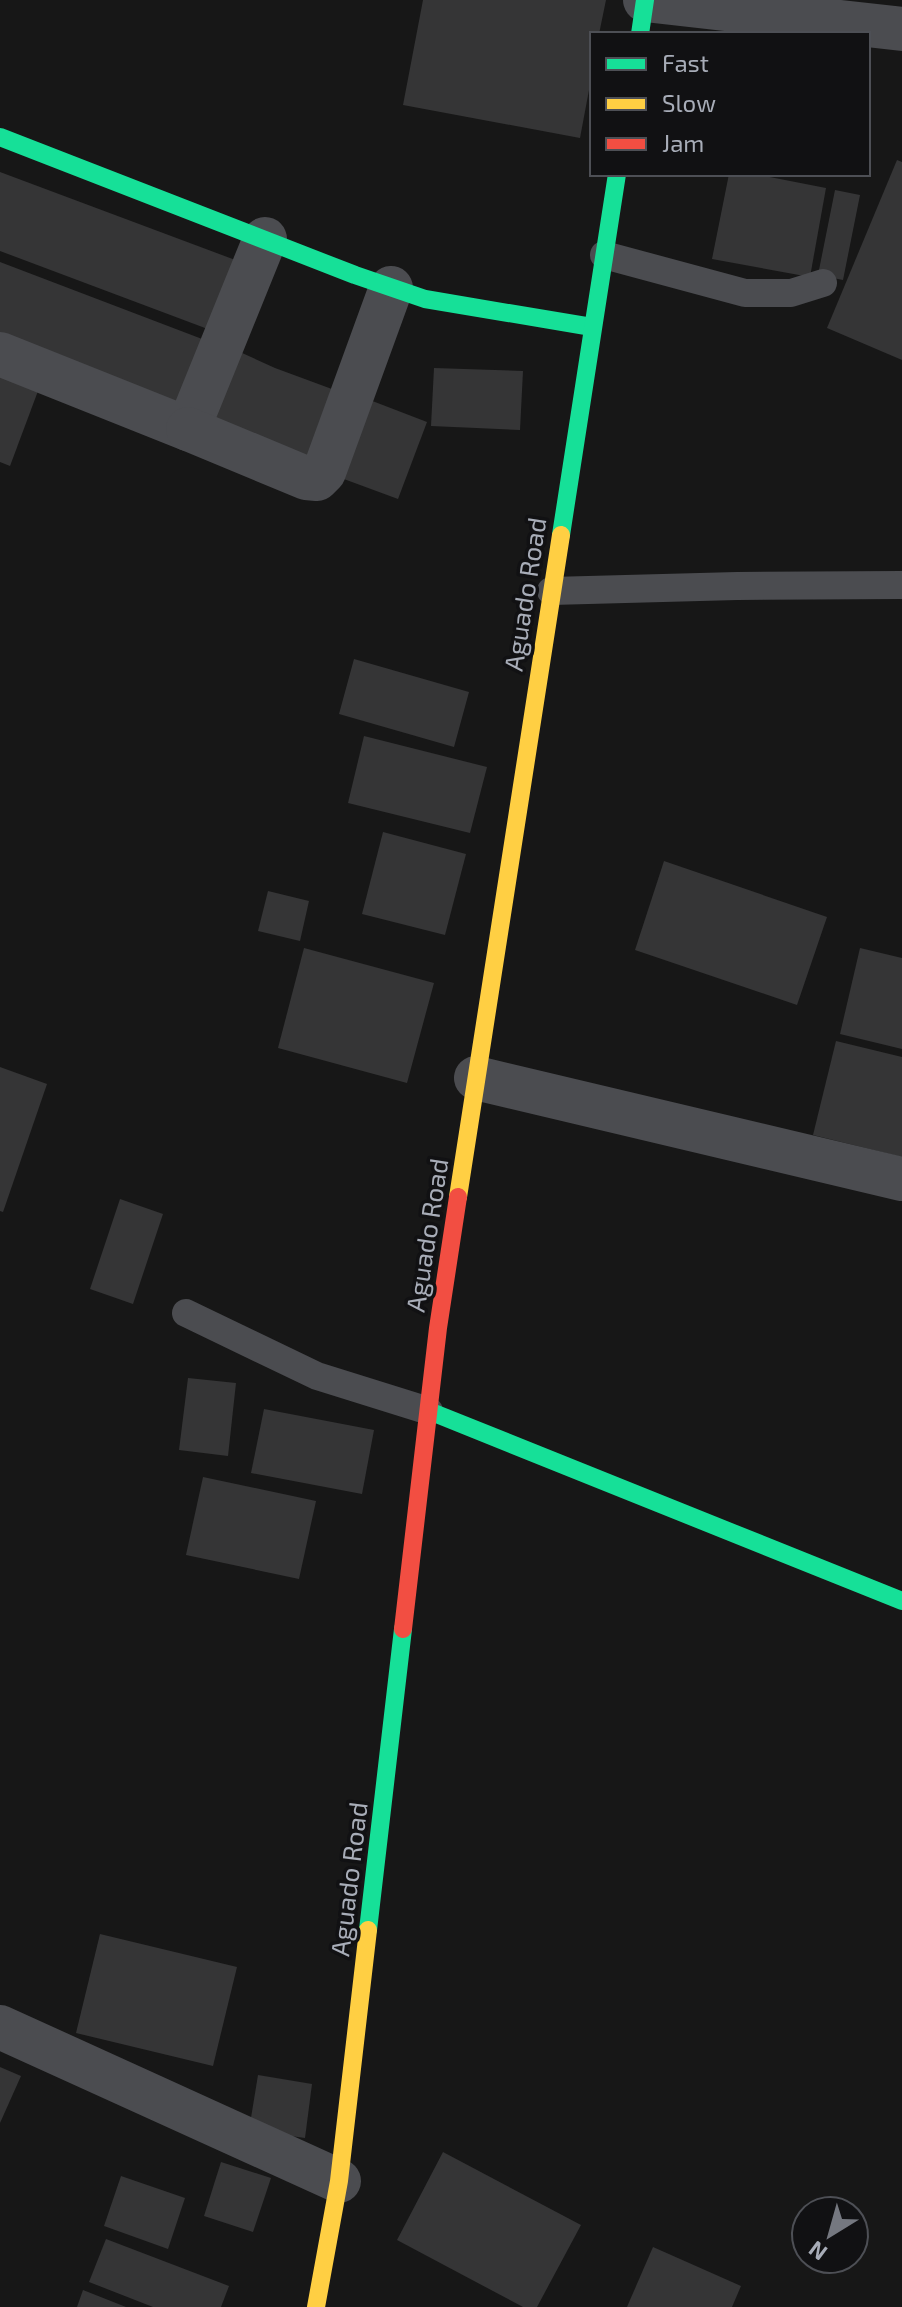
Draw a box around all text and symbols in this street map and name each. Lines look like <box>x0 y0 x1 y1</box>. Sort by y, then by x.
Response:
legend <box>590 32 870 176</box>
text: Fast <box>662 48 709 77</box>
text: Slow <box>662 88 716 117</box>
text: Jam <box>662 128 704 157</box>
street label: Aguado Road <box>497 515 551 673</box>
street label: Aguado Road <box>399 1156 453 1314</box>
street label: Aguado Road <box>323 1800 373 1958</box>
north arrow <box>790 2195 870 2275</box>
text: N <box>803 2237 832 2267</box>

